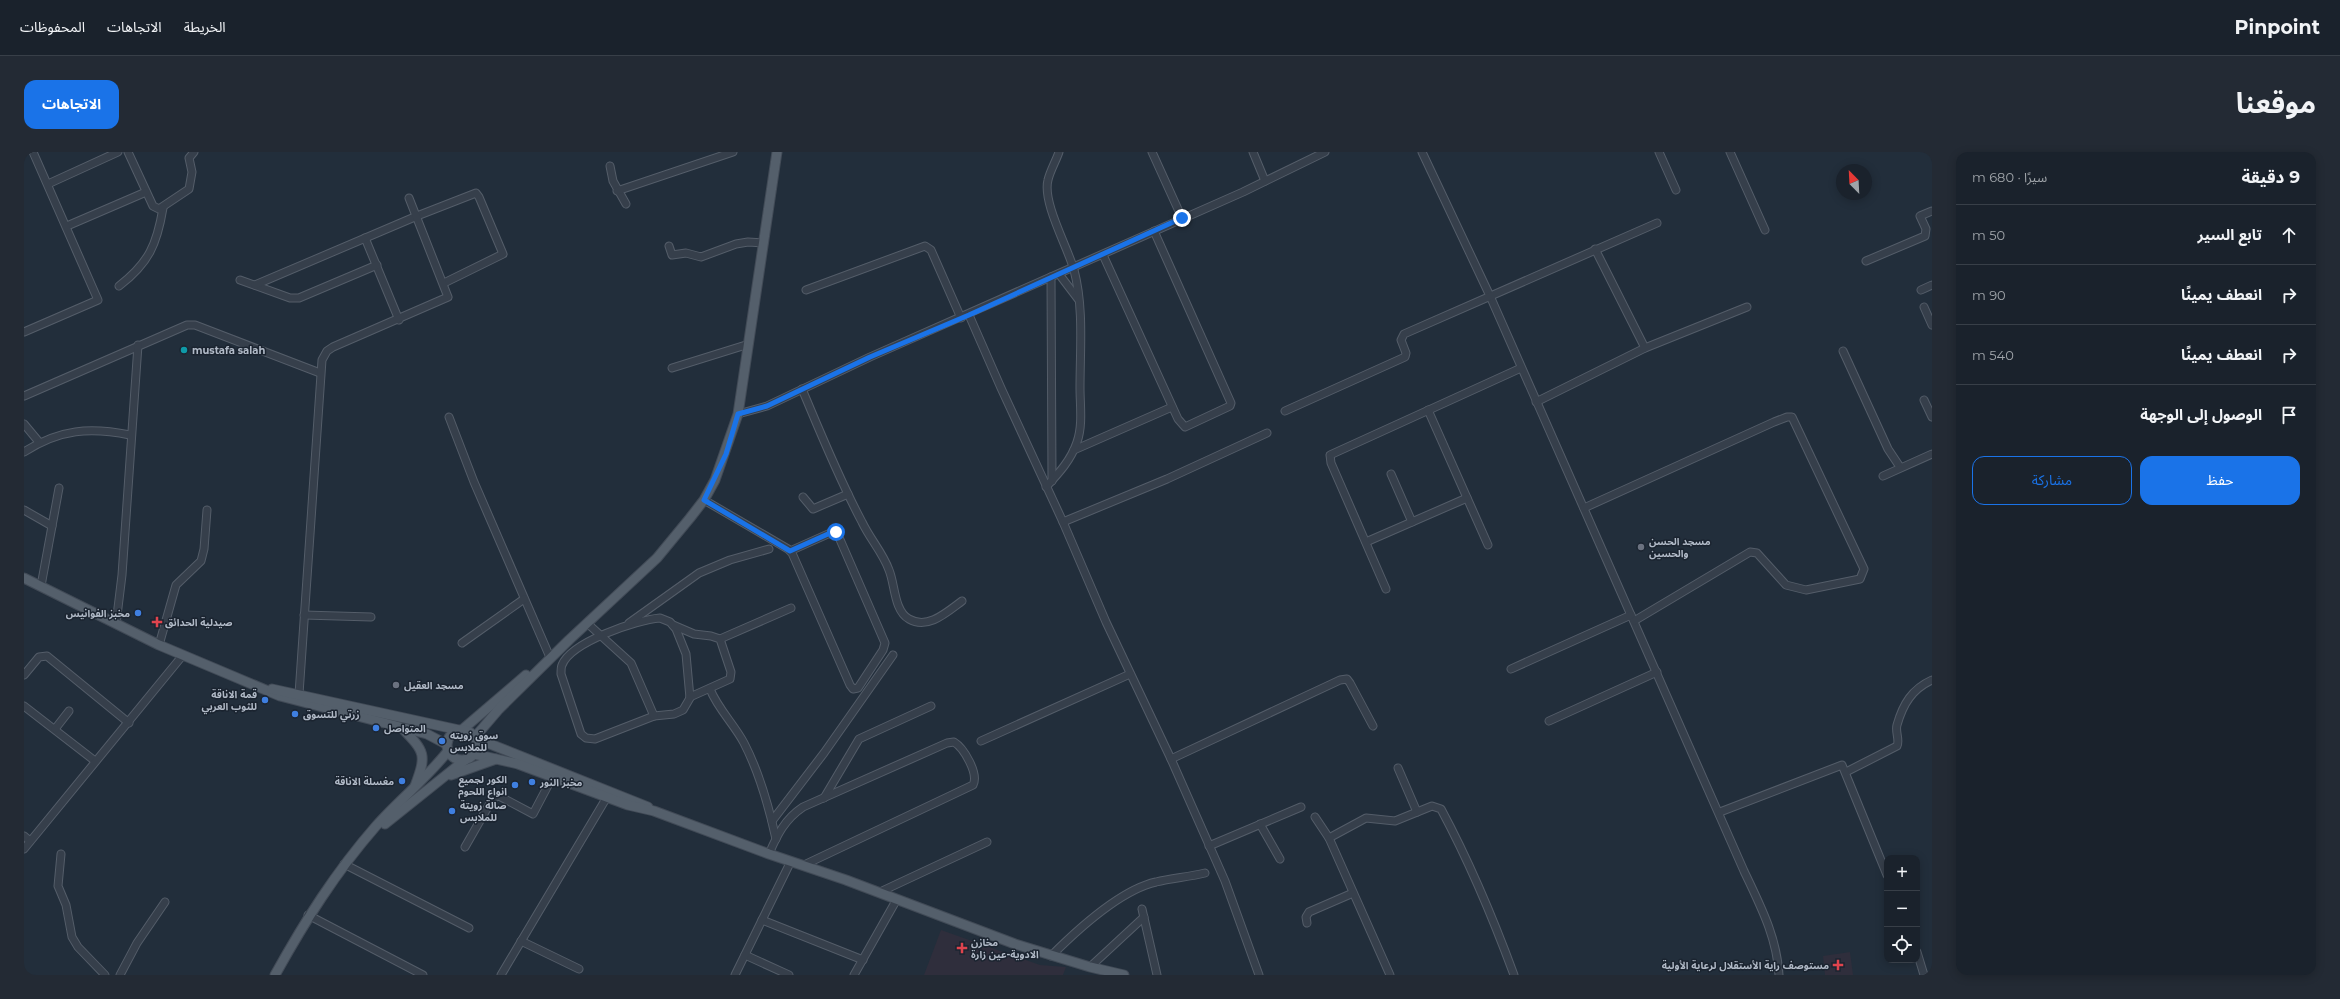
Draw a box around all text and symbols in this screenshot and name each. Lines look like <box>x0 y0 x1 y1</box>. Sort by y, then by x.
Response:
text: Pinpoint <box>2235 16 2320 39</box>
text: المحفوظات <box>20 18 85 36</box>
text: الاتجاهات <box>107 18 162 36</box>
text: الخريطة <box>184 18 226 36</box>
button: الاتجاهات <box>24 80 119 129</box>
text: موقعنا <box>2236 86 2316 120</box>
north arrow <box>1836 164 1872 200</box>
text: 9 دقيقة <box>2242 167 2300 187</box>
text: سيرًا · 680 m <box>1972 169 2047 185</box>
route end <box>1173 209 1191 227</box>
icon: ahead <box>2278 224 2300 246</box>
text: تابع السير <box>2198 225 2262 244</box>
text: 50 m <box>1972 227 2005 243</box>
icon: right <box>2278 284 2300 306</box>
text: انعطف يمينًا <box>2181 285 2262 304</box>
text: 90 m <box>1972 287 2006 303</box>
place label: mustafa salah <box>192 344 265 357</box>
icon: right <box>2278 344 2300 366</box>
marker: mustafa salah <box>179 345 189 355</box>
text: انعطف يمينًا <box>2181 345 2262 364</box>
text: 540 m <box>1972 347 2014 363</box>
icon: arrive <box>2278 404 2300 426</box>
text: الوصول إلى الوجهة <box>2140 405 2262 424</box>
button: مشاركة <box>1972 456 2132 505</box>
button: حفظ <box>2140 456 2300 505</box>
route start <box>827 523 845 541</box>
place label: مسجد الحسن والحسين <box>1649 535 1711 560</box>
marker: مسجد الحسن والحسين <box>1636 542 1646 552</box>
place label: مخبز الفوانيس <box>66 607 130 620</box>
marker: مخبز الفوانيس <box>133 608 143 618</box>
place label: صيدلية الحدائق <box>165 616 233 629</box>
marker: صيدلية الحدائق <box>152 617 162 627</box>
place label: مسجد العقيل <box>404 679 464 692</box>
marker: مسجد العقيل <box>391 680 401 690</box>
place label: قمة الاناقة للثوب العربي <box>202 688 257 715</box>
marker: قمة الاناقة للثوب العربي <box>260 695 270 705</box>
place label: زرتي للتسوق <box>303 708 360 723</box>
marker: زرتي للتسوق <box>290 709 300 719</box>
place label: المتواصل <box>384 722 426 735</box>
marker: المتواصل <box>371 723 381 733</box>
place label: سوق زويته للملابس <box>450 729 498 754</box>
marker: سوق زويته للملابس <box>437 736 447 746</box>
place label: الكور لجميع انواع اللحوم <box>458 773 507 800</box>
place label: مغسلة الاناقة <box>335 775 394 788</box>
marker: مغسلة الاناقة <box>397 776 407 786</box>
place label: مخبز النور <box>539 776 583 789</box>
marker: مخبز النور <box>527 777 537 787</box>
marker: الكور لجميع انواع اللحوم <box>510 780 520 790</box>
place label: صالة زويتة للملابس <box>460 799 507 824</box>
marker: صالة زويتة للملابس <box>447 806 457 816</box>
map controls <box>1884 855 1920 963</box>
button: + <box>1884 855 1920 891</box>
button: − <box>1884 891 1920 927</box>
button: locate <box>1884 927 1920 963</box>
place label: مخازن الادوية-عين زارة <box>971 936 1039 961</box>
marker: مخازن الادوية-عين زارة <box>956 942 968 954</box>
place label: مستوصف راية الأستقلال لرعاية الأولية <box>1662 959 1829 972</box>
marker: مستوصف راية الأستقلال لرعاية الأولية <box>1832 959 1844 971</box>

